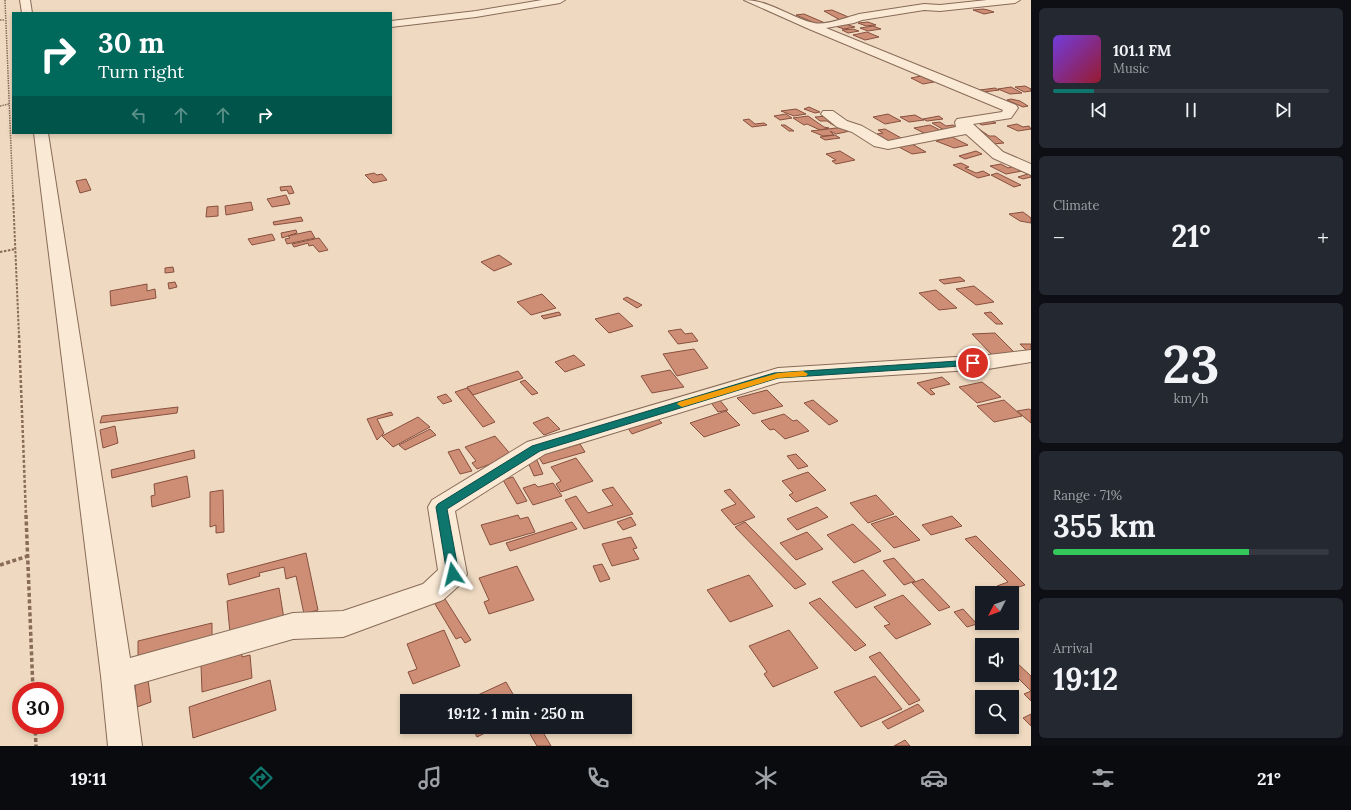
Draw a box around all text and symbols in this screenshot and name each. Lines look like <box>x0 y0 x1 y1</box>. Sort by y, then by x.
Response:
text: 30 m <box>98 25 165 61</box>
icon: right <box>32 28 84 80</box>
text: 101.1 FM <box>1113 41 1171 60</box>
text: Turn right <box>98 60 184 83</box>
text: Music <box>1113 60 1149 77</box>
icon: previous <box>1088 99 1110 121</box>
icon: pause <box>1180 99 1202 121</box>
icon: next <box>1272 99 1294 121</box>
icon: left <box>128 104 150 126</box>
icon: ahead <box>170 104 192 126</box>
icon: ahead <box>212 104 234 126</box>
icon: right <box>254 104 276 126</box>
text: Climate <box>1053 197 1100 214</box>
text: 21° <box>1171 217 1211 255</box>
text: − <box>1053 223 1065 251</box>
text: + <box>1317 223 1329 251</box>
text: 23 <box>1163 331 1219 397</box>
pin <box>956 346 990 380</box>
icon: arrive <box>962 352 984 374</box>
text: km/h <box>1173 390 1209 407</box>
text: Range · 71% <box>1053 487 1122 504</box>
text: 355 km <box>1053 507 1156 545</box>
position arrow <box>432 553 474 595</box>
north arrow <box>975 586 1019 630</box>
map controls <box>975 586 1019 734</box>
button: sound <box>975 638 1019 682</box>
text: Arrival <box>1053 640 1093 657</box>
text: 19:12 <box>1053 660 1118 698</box>
speed limit sign: 30 <box>12 682 64 734</box>
button: search <box>975 690 1019 734</box>
text: 19:12 · 1 min · 250 m <box>448 704 584 723</box>
icon: directions <box>247 764 275 792</box>
icon: music <box>416 764 444 792</box>
icon: phone <box>584 764 612 792</box>
icon: climate <box>752 764 780 792</box>
icon: car <box>920 764 948 792</box>
icon: filters <box>1089 764 1117 792</box>
text: 19:11 <box>70 767 107 790</box>
text: 21° <box>1257 767 1281 790</box>

